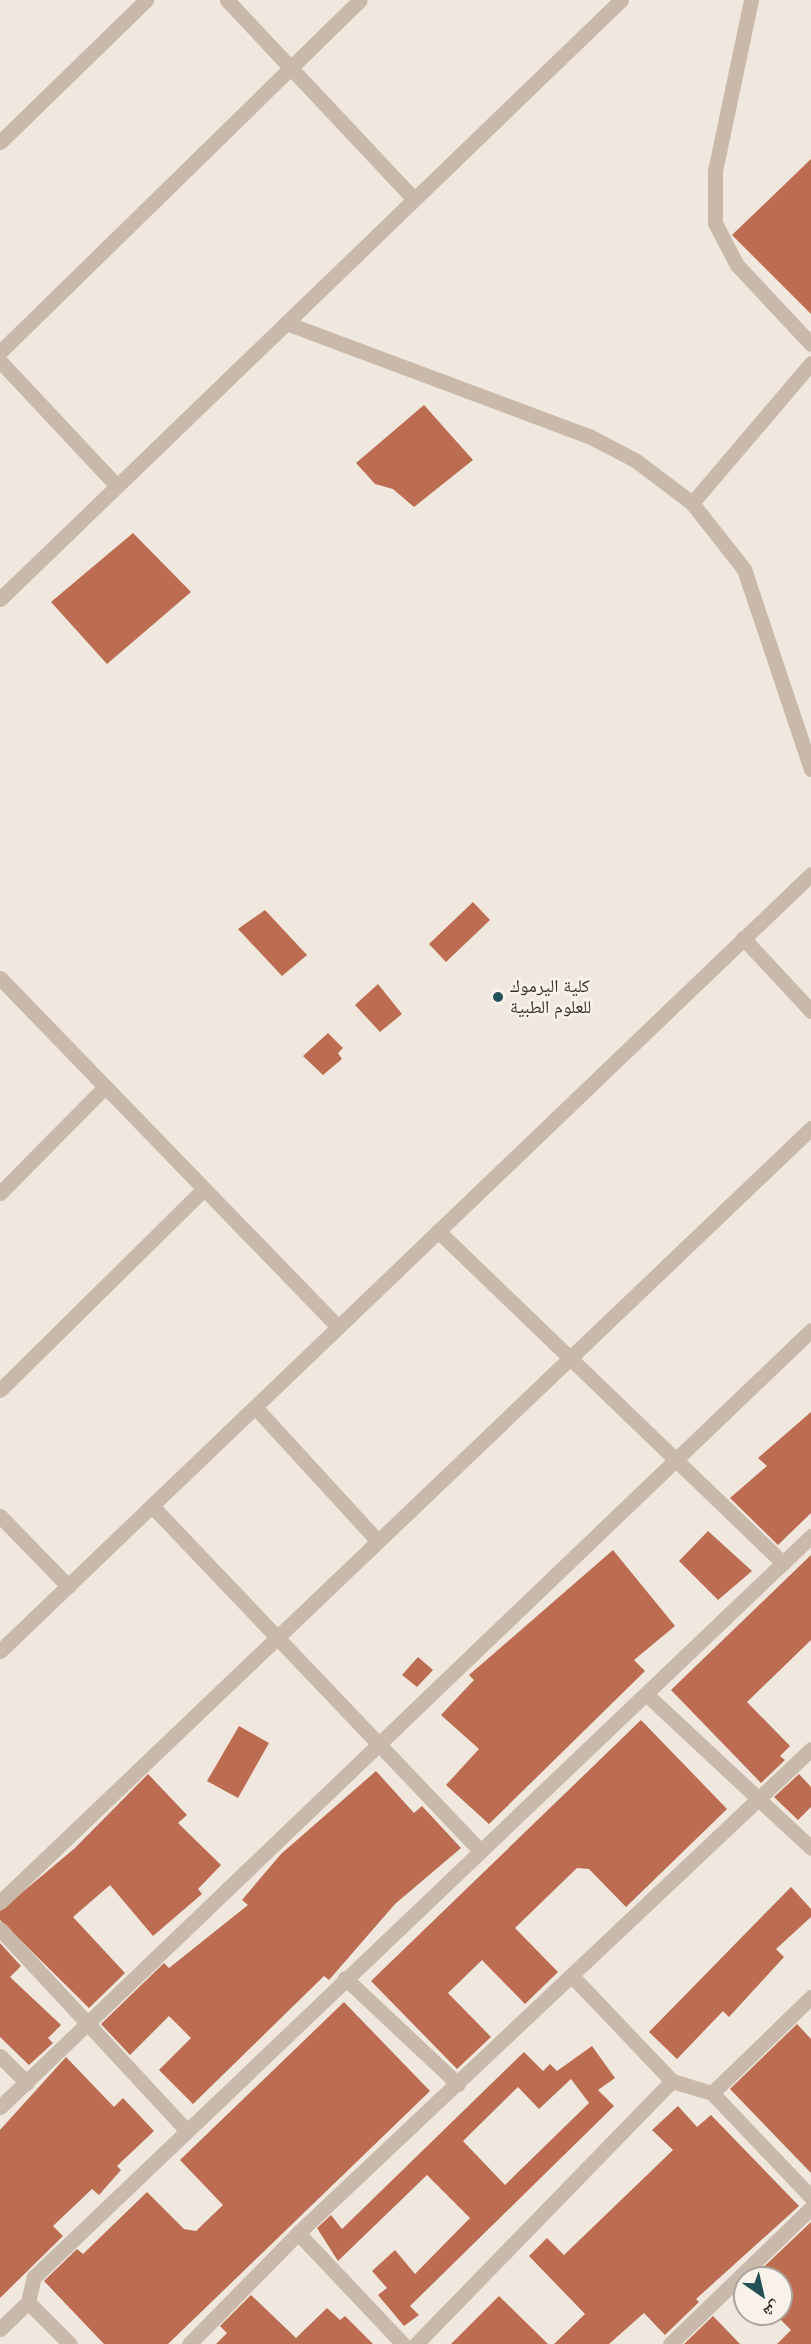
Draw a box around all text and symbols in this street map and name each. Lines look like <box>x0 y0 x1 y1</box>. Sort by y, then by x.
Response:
place label: كلية اليرموك للعلوم الطبية <box>510 976 591 1018</box>
marker: كلية اليرموك للعلوم الطبية <box>491 990 505 1004</box>
north arrow <box>733 2266 793 2326</box>
text: ش <box>759 2296 785 2323</box>

